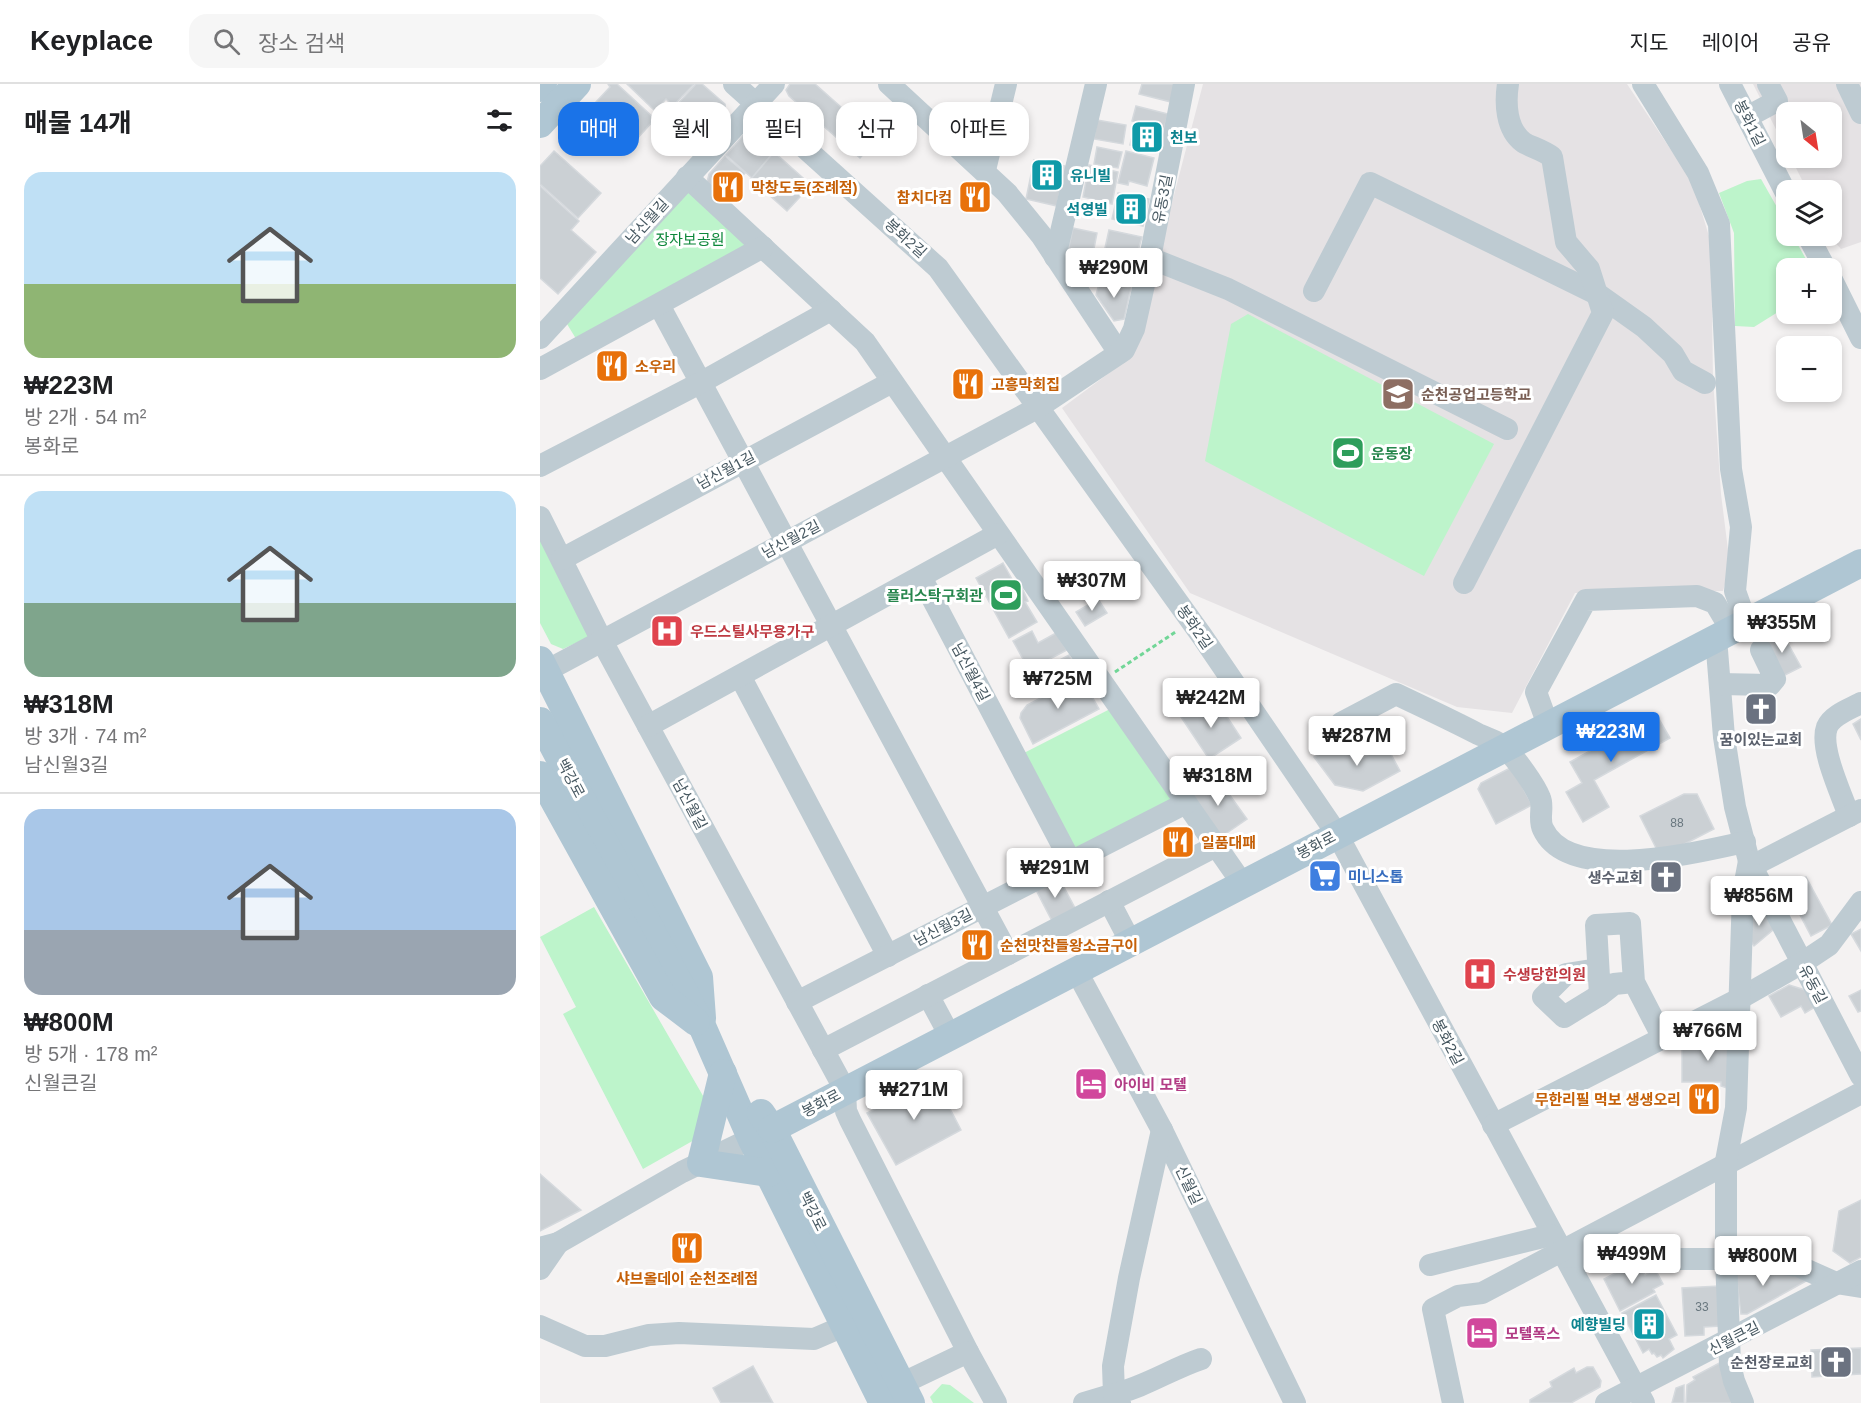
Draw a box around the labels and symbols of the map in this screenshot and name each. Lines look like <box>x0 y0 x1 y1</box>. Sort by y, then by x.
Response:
street label: 봉화1길 <box>1731 97 1769 149</box>
north arrow <box>1776 102 1842 168</box>
building icon: 천보 <box>1129 119 1165 155</box>
place label: 천보 <box>1170 129 1198 146</box>
building icon: 유니빌 <box>1029 157 1065 193</box>
place label: 유니빌 <box>1070 167 1111 184</box>
restaurant icon: 막창도둑(조례점) <box>710 169 746 205</box>
street label: 유동3길 <box>1149 173 1175 225</box>
place label: 막창도둑(조례점) <box>751 179 858 196</box>
restaurant icon: 참치다컴 <box>957 179 993 215</box>
place label: 참치다컴 <box>897 189 952 206</box>
building icon: 석영빌 <box>1113 191 1149 227</box>
street label: 남신월길 <box>622 195 672 247</box>
place label: 석영빌 <box>1067 201 1108 218</box>
street label: 봉화2길 <box>882 215 930 261</box>
park label: 장자보공원 <box>655 231 725 248</box>
pin: ₩290M <box>1072 248 1156 299</box>
restaurant icon: 소우리 <box>594 348 630 384</box>
place label: 소우리 <box>635 358 676 375</box>
restaurant icon: 고흥막회집 <box>950 366 986 402</box>
place label: 고흥막회집 <box>991 376 1060 393</box>
school or university icon: 순천공업고등학교 <box>1380 376 1416 412</box>
place label: 순천공업고등학교 <box>1421 386 1532 403</box>
sports icon: 운동장 <box>1330 435 1366 471</box>
place label: 운동장 <box>1371 445 1413 462</box>
street label: 남신월1길 <box>694 448 758 492</box>
street label: 남신월2길 <box>759 517 823 561</box>
pin: ₩307M <box>1050 561 1134 612</box>
sports icon: 플러스탁구회관 <box>988 577 1024 613</box>
place label: 플러스탁구회관 <box>886 587 983 604</box>
street label: 봉화2길 <box>1174 602 1216 652</box>
pin: ₩355M <box>1740 603 1824 654</box>
hospital icon: 우드스틸사무용가구 <box>649 613 685 649</box>
place label: 우드스틸사무용가구 <box>690 623 814 640</box>
street label: 남신월4길 <box>949 640 993 704</box>
pin: ₩725M <box>1016 659 1100 710</box>
pin: ₩242M <box>1169 678 1253 729</box>
church icon: 꿈이있는교회 <box>1743 691 1779 727</box>
pin: ₩223M <box>1569 712 1653 763</box>
pin: ₩287M <box>1315 716 1399 767</box>
place label: 꿈이있는교회 <box>1720 731 1802 748</box>
street label: 백강로 <box>554 756 588 800</box>
pin: ₩318M <box>1176 756 1260 807</box>
street label: 남신월길 <box>670 776 710 832</box>
house number: 88 <box>1670 816 1684 830</box>
restaurant icon: 일품대패 <box>1160 824 1196 860</box>
street label: 봉화로 <box>1294 828 1338 862</box>
place label: 일품대패 <box>1201 834 1256 851</box>
pin: ₩291M <box>1013 848 1097 899</box>
supermarket icon: 미니스톱 <box>1307 858 1343 894</box>
church icon: 생수교회 <box>1648 859 1684 895</box>
place label: 미니스톱 <box>1348 868 1403 885</box>
place label: 생수교회 <box>1588 869 1643 886</box>
pin: ₩856M <box>1717 876 1801 927</box>
street label: 남신월3길 <box>911 905 975 949</box>
restaurant icon: 순천맛찬들왕소금구이 <box>959 927 995 963</box>
place label: 순천맛찬들왕소금구이 <box>1000 937 1138 954</box>
hospital icon: 수생당한의원 <box>1462 956 1498 992</box>
street label: 유동길 <box>1796 962 1830 1006</box>
place label: 수생당한의원 <box>1503 966 1586 983</box>
pin: ₩766M <box>1666 1011 1750 1062</box>
street label: 봉화2길 <box>1429 1016 1467 1068</box>
hotel icon: 아이비 모텔 <box>1073 1066 1109 1102</box>
pin: ₩271M <box>872 1070 956 1121</box>
place label: 아이비 모텔 <box>1114 1076 1187 1093</box>
restaurant icon: 무한리필 먹보 생생오리 <box>1686 1081 1722 1117</box>
street label: 봉화로 <box>799 1086 843 1120</box>
place label: 무한리필 먹보 생생오리 <box>1535 1091 1681 1108</box>
street label: 신월길 <box>1172 1163 1206 1207</box>
street label: 백강로 <box>796 1189 830 1233</box>
restaurant icon: 샤브올데이 순천조례점 <box>669 1230 705 1266</box>
pin: ₩499M <box>1590 1234 1674 1285</box>
pin: ₩800M <box>1721 1236 1805 1287</box>
place label: 샤브올데이 순천조례점 <box>616 1270 758 1287</box>
house number: 33 <box>1695 1300 1709 1314</box>
building icon: 예향빌딩 <box>1631 1306 1667 1342</box>
hotel icon: 모텔폭스 <box>1464 1315 1500 1351</box>
place label: 예향빌딩 <box>1571 1316 1626 1333</box>
street label: 신월큰길 <box>1706 1318 1762 1358</box>
place label: 모텔폭스 <box>1505 1325 1560 1342</box>
church icon: 순천장로교회 <box>1818 1344 1854 1380</box>
place label: 순천장로교회 <box>1730 1354 1813 1371</box>

